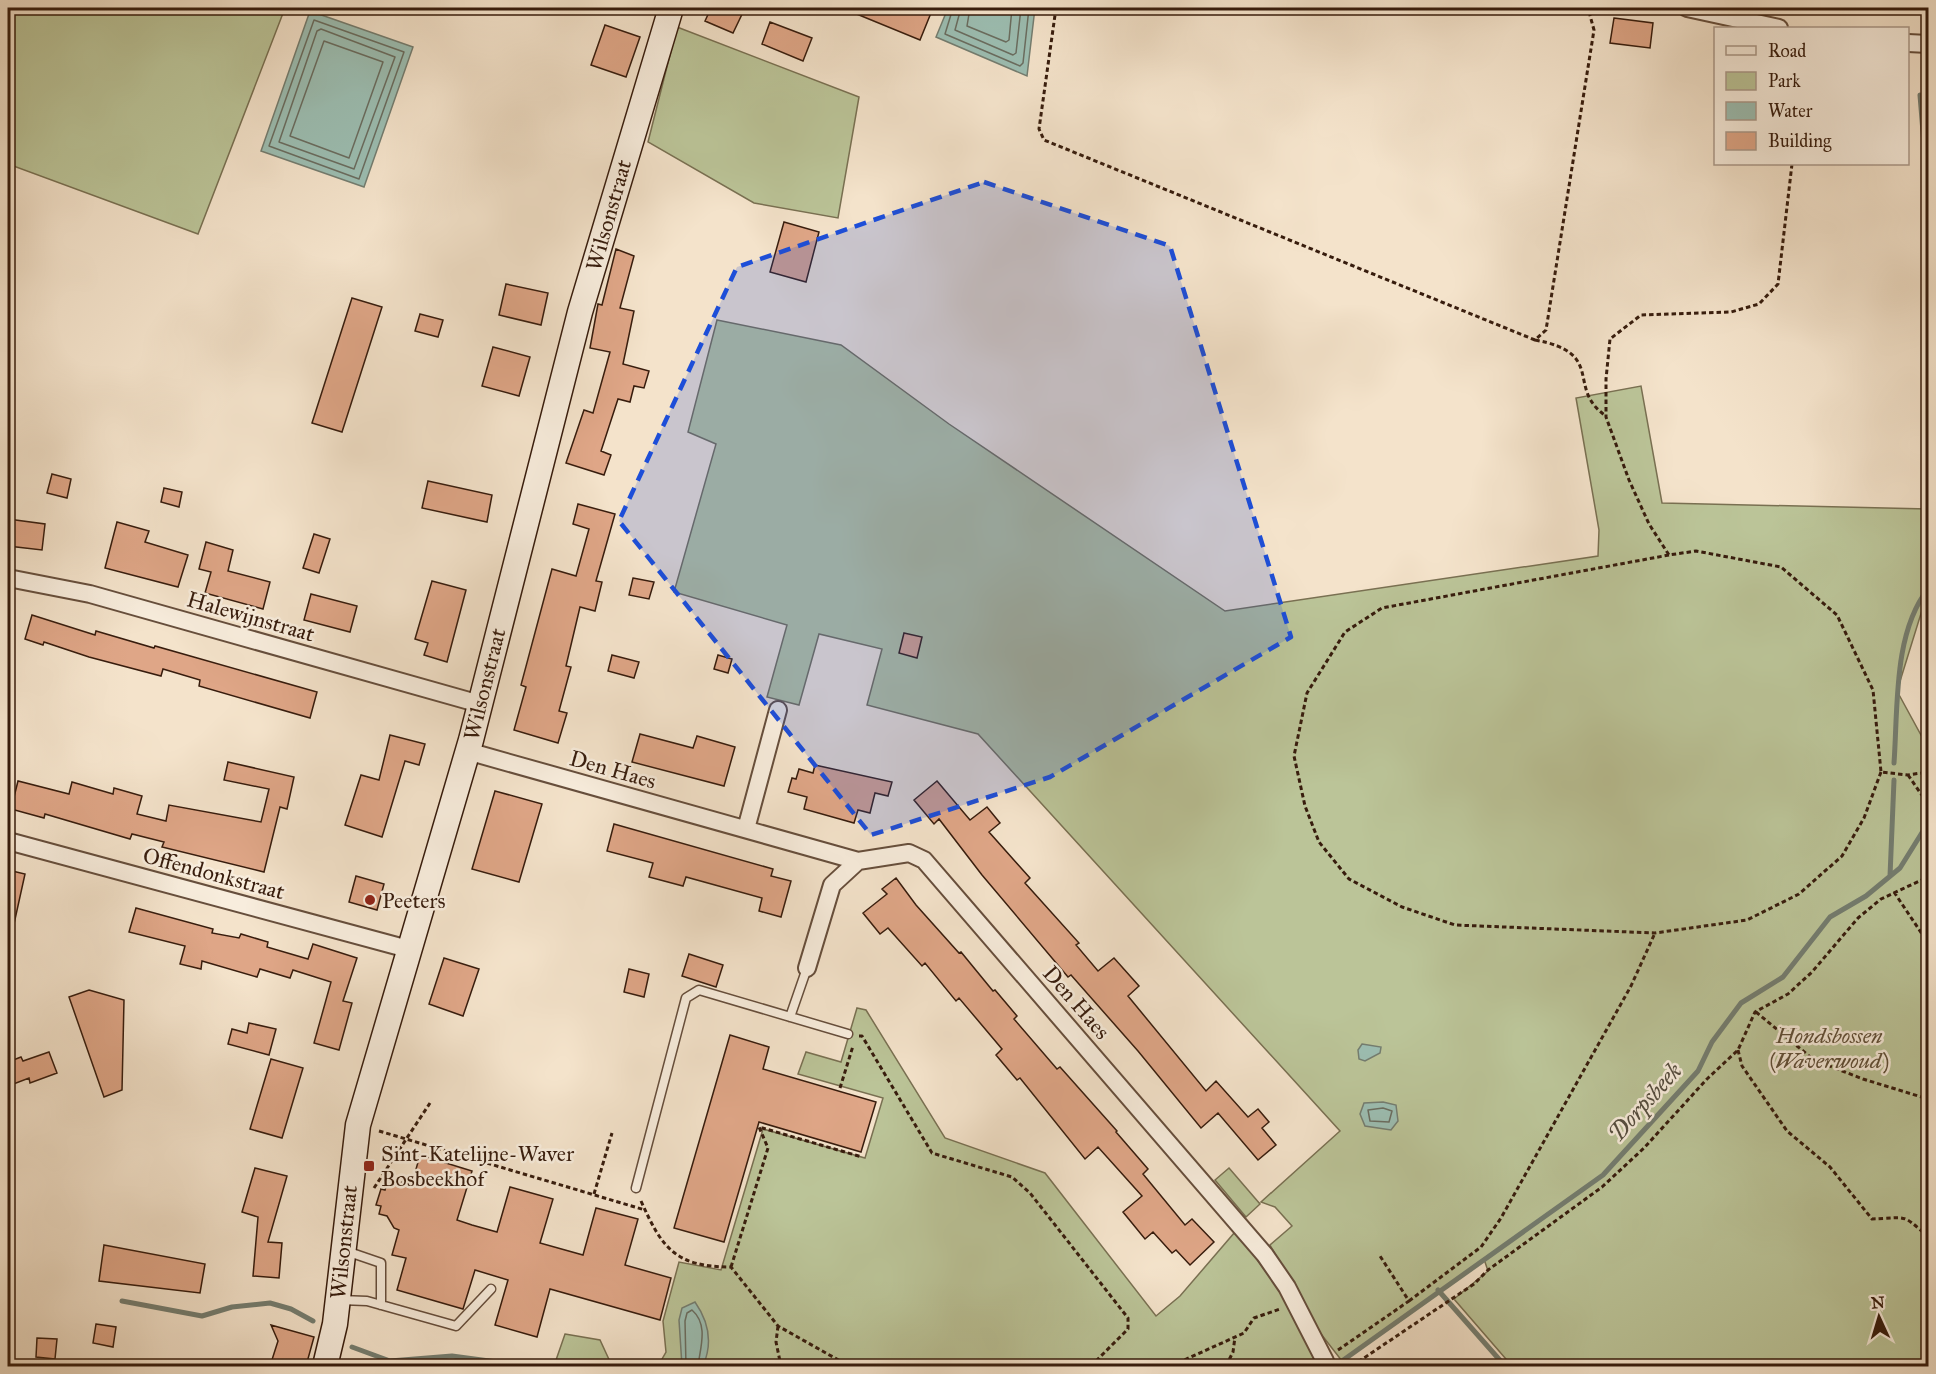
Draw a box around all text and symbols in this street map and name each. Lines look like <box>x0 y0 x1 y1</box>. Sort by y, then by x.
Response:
legend <box>1714 27 1909 165</box>
text: Road <box>1768 40 1806 62</box>
text: Park <box>1768 70 1801 92</box>
text: Water <box>1768 100 1813 122</box>
text: Building <box>1768 130 1832 153</box>
street label: Wilsonstraat <box>580 156 637 274</box>
street label: Halewijnstraat <box>184 585 318 648</box>
street label: Wilsonstraat <box>458 625 511 743</box>
street label: Den Haes <box>567 744 659 795</box>
street label: Offendonkstraat <box>140 842 288 905</box>
place label: Peeters <box>382 887 446 914</box>
marker: Peeters <box>363 893 377 907</box>
street label: Den Haes <box>1037 960 1116 1045</box>
park label: Hondsbossen (Waverwoud) <box>1769 1022 1889 1074</box>
water label: Dorpsbeek <box>1602 1056 1689 1148</box>
place label: Sint-Katelijne-Waver Bosbeekhof <box>381 1140 575 1192</box>
marker: Sint-Katelijne-Waver Bosbeekhof <box>362 1159 376 1173</box>
street label: Wilsonstraat <box>324 1184 363 1300</box>
north arrow <box>1849 1287 1909 1347</box>
text: N <box>1871 1293 1886 1312</box>

